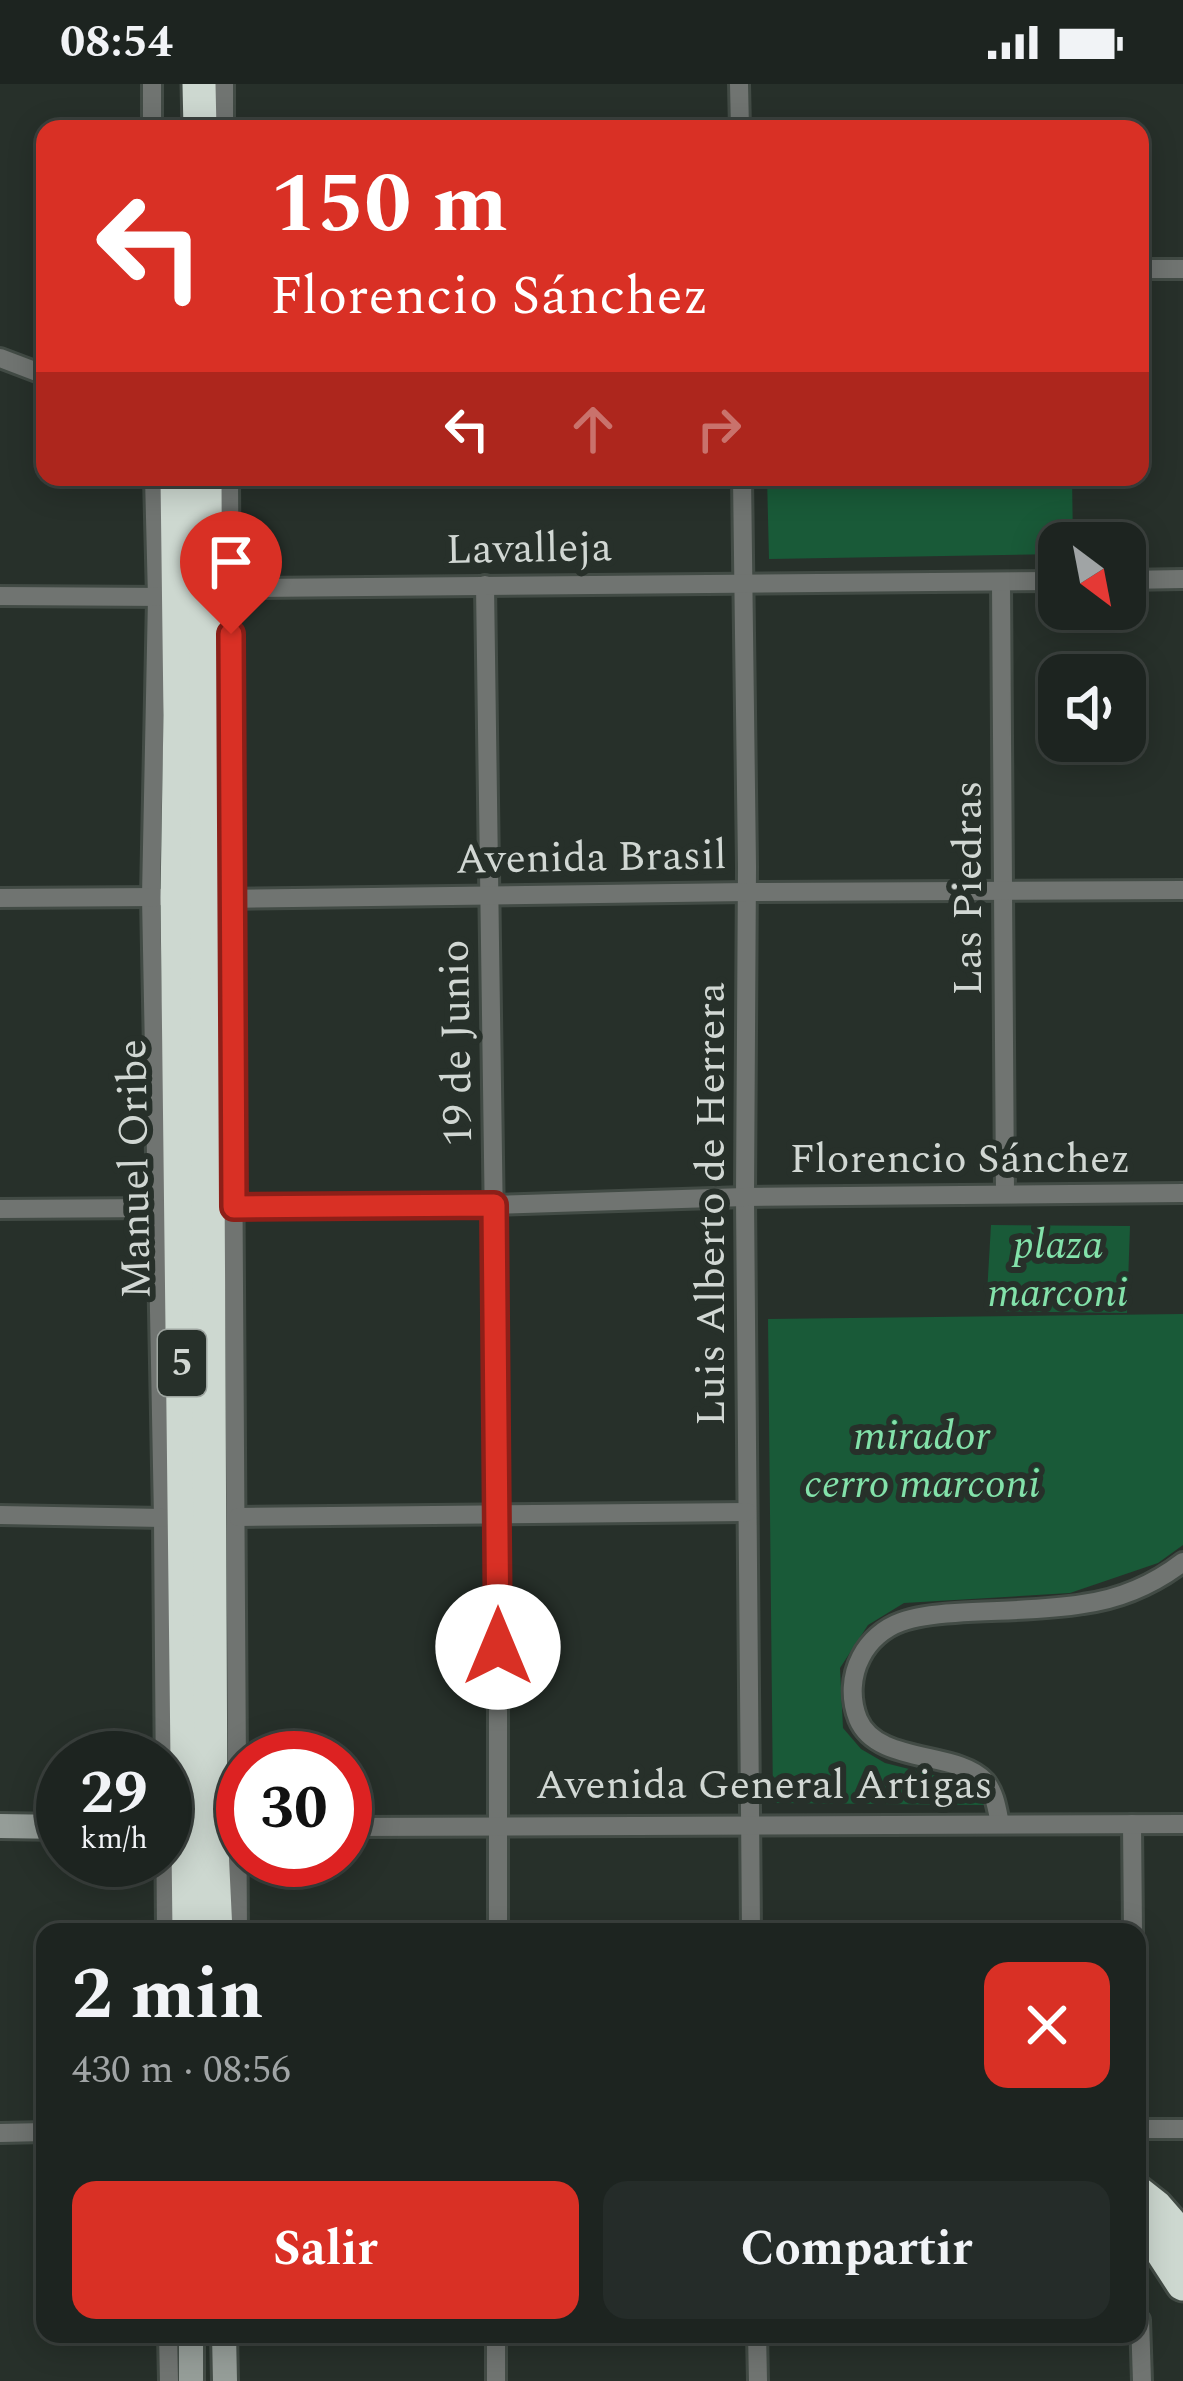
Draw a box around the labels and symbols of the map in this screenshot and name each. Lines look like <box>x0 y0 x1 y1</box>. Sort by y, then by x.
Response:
pin <box>180 511 282 634</box>
street label: Lavalleja <box>445 516 613 582</box>
north arrow <box>1038 522 1146 630</box>
street label: Las Piedras <box>937 780 1000 996</box>
street label: Avenida Brasil <box>455 824 727 892</box>
street label: 19 de Junio <box>424 939 490 1147</box>
street label: Luis Alberto de Herrera <box>680 982 743 1426</box>
street label: Manuel Oribe <box>101 1039 169 1299</box>
street label: Florencio Sánchez <box>789 1128 1131 1191</box>
park label: plaza marconi <box>988 1214 1128 1325</box>
road number: 5 <box>158 1330 206 1396</box>
park label: mirador cerro marconi <box>804 1405 1040 1516</box>
position arrow <box>435 1584 561 1710</box>
speed limit sign: 30 <box>216 1731 372 1887</box>
street label: Avenida General Artigas <box>535 1754 993 1817</box>

